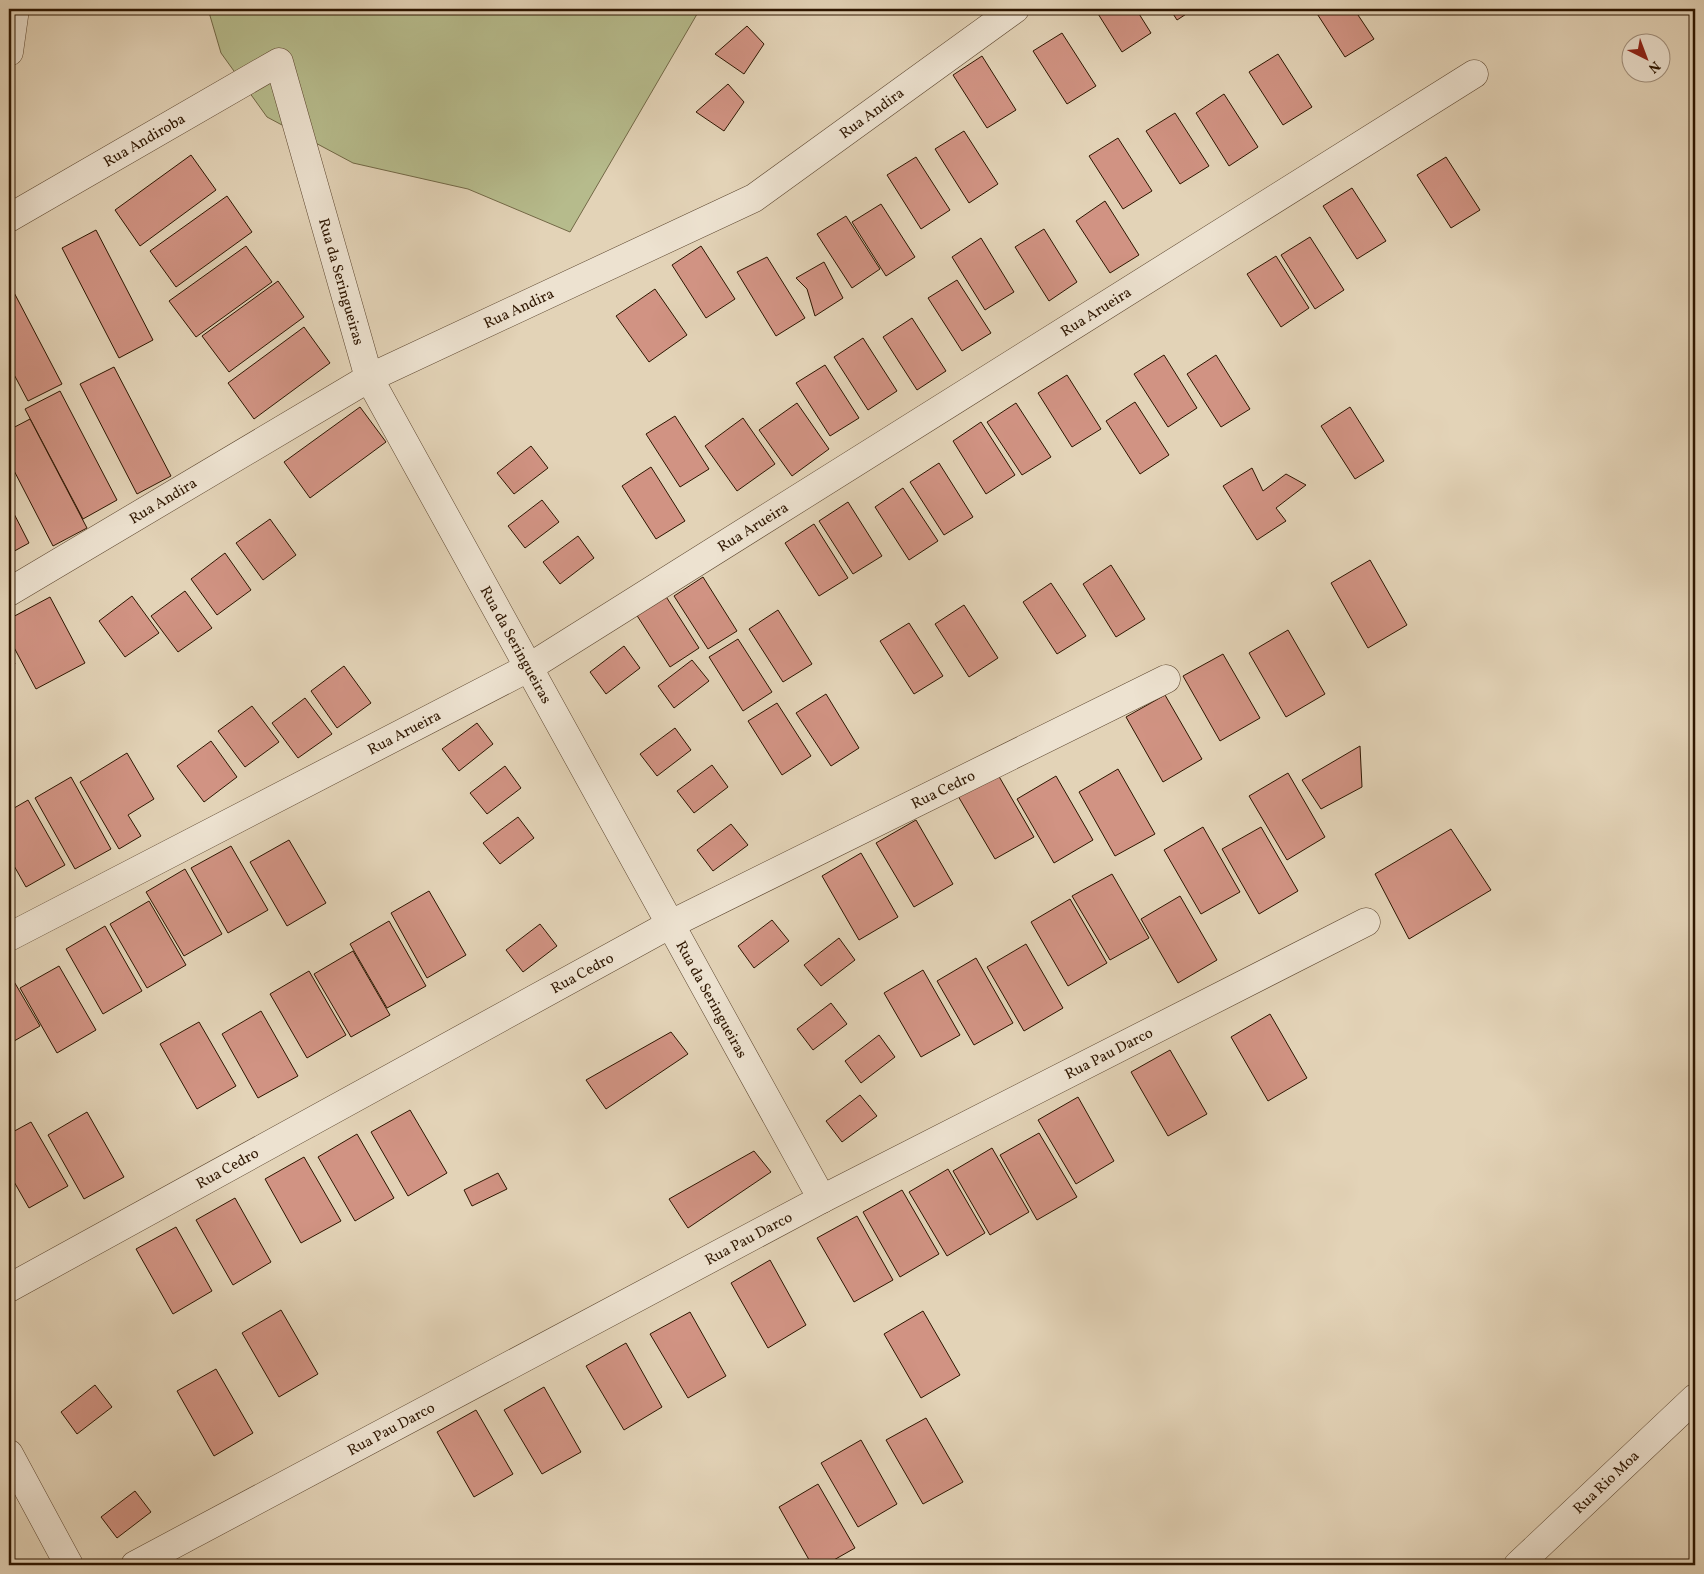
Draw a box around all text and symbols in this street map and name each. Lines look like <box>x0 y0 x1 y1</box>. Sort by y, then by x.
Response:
north arrow <box>1622 32 1672 82</box>
text: N <box>1644 56 1664 77</box>
street label: Rua Andira <box>836 83 909 145</box>
street label: Rua Andiroba <box>100 109 190 173</box>
street label: Rua da Seringueiras <box>312 216 368 348</box>
street label: Rua Arueira <box>1057 283 1136 343</box>
street label: Rua Andira <box>481 284 558 335</box>
street label: Rua Andira <box>126 474 201 530</box>
street label: Rua Arueira <box>714 498 793 558</box>
street label: Rua da Seringueiras <box>474 583 556 708</box>
street label: Rua Arueira <box>364 706 445 761</box>
street label: Rua Cedro <box>908 766 979 815</box>
street label: Rua da Seringueiras <box>670 937 751 1063</box>
street label: Rua Cedro <box>548 948 618 1000</box>
street label: Rua Pau Darco <box>1062 1023 1157 1086</box>
street label: Rua Cedro <box>193 1144 263 1195</box>
street label: Rua Pau Darco <box>702 1208 797 1271</box>
street label: Rua Pau Darco <box>344 1398 439 1462</box>
street label: Rua Rio Moa <box>1569 1447 1645 1520</box>

